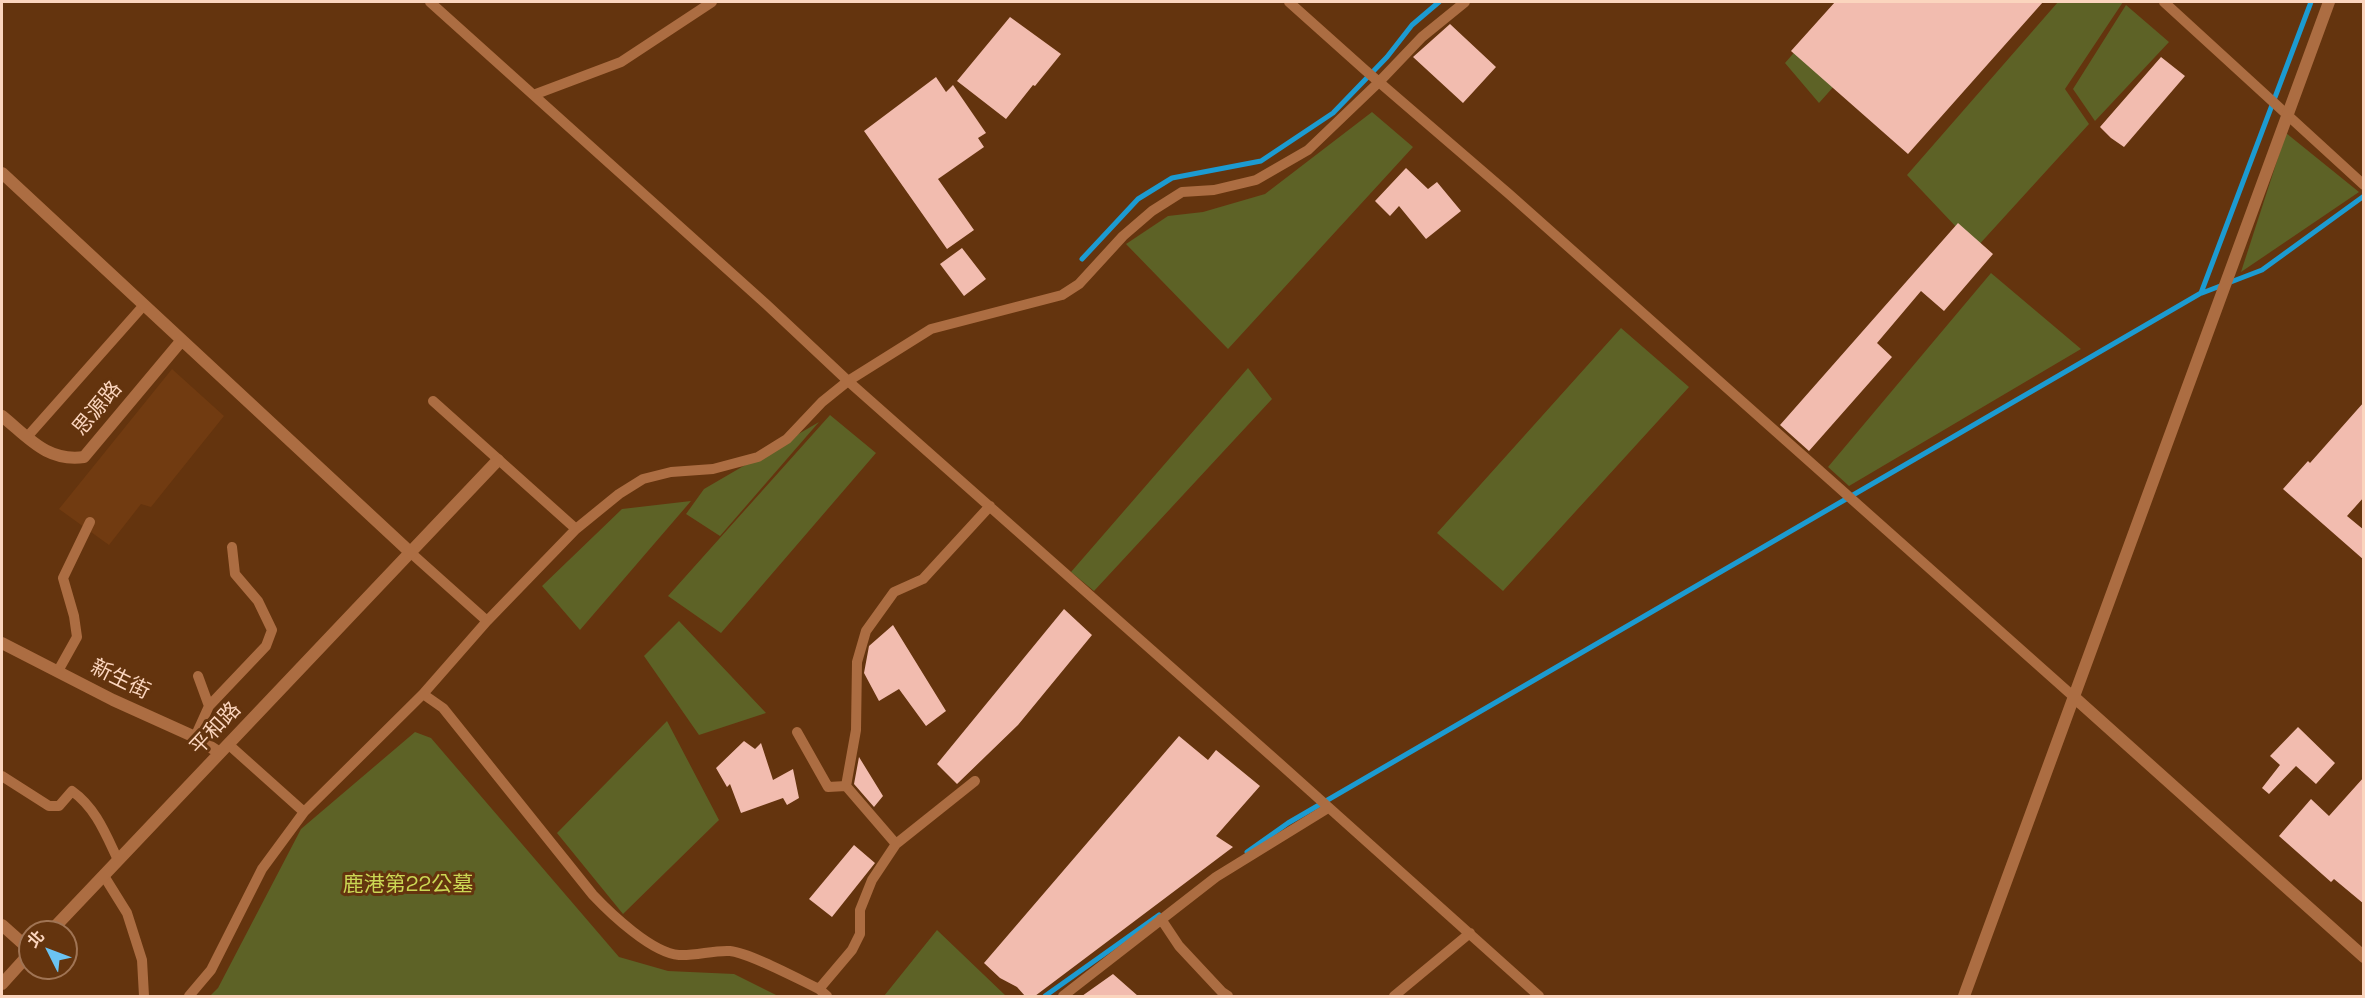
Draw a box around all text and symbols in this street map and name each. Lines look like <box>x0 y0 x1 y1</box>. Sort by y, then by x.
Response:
street label: 思源路 <box>68 377 128 441</box>
street label: 新生街 <box>86 655 154 705</box>
street label: 平和路 <box>185 697 247 761</box>
park label: 鹿港第22公墓 <box>343 872 473 898</box>
north arrow <box>18 920 78 980</box>
text: 北 <box>23 926 49 952</box>

